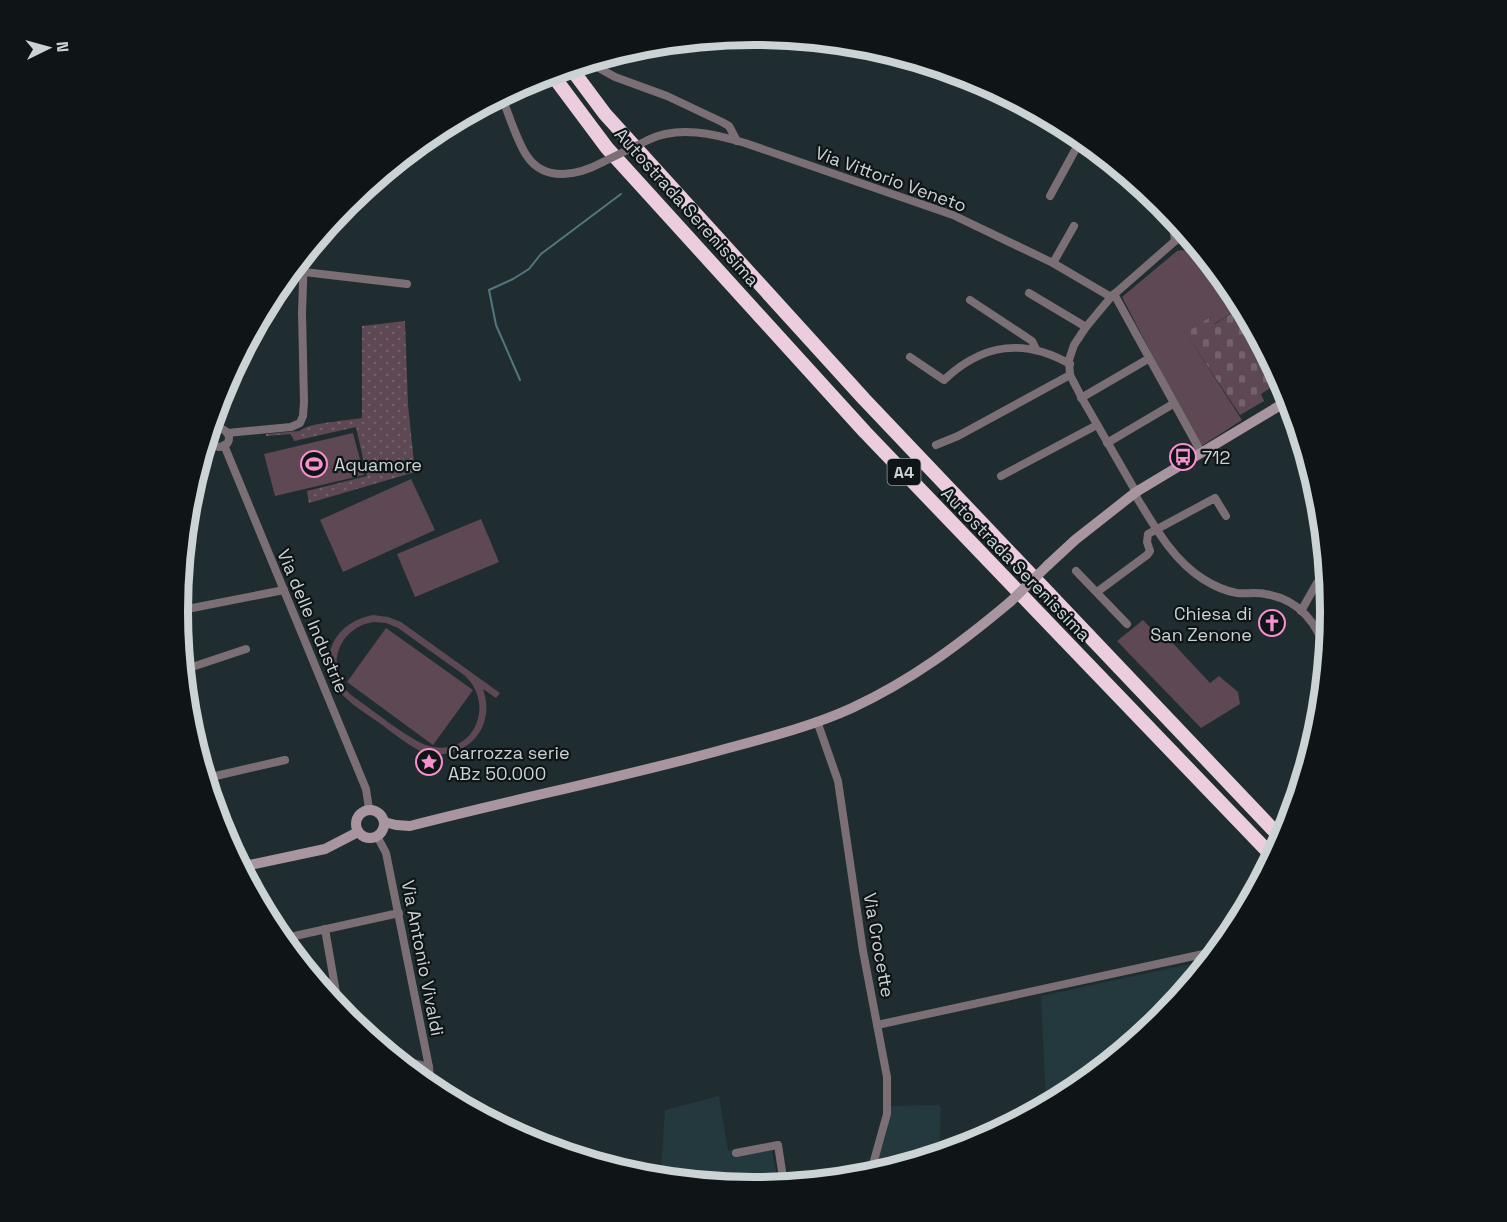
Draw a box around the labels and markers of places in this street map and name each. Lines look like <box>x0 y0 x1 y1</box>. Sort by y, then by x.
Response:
bus stop icon: 712 <box>1168 442 1198 472</box>
place label: 712 <box>1202 446 1230 469</box>
sports icon: Aquamore <box>299 449 329 479</box>
place label: Aquamore <box>334 453 422 476</box>
place label: Chiesa di San Zenone <box>1150 602 1252 646</box>
church icon: Chiesa di San Zenone <box>1257 608 1287 638</box>
place label: Carrozza serie ABz 50.000 <box>448 741 570 785</box>
place icon: Carrozza serie ABz 50.000 <box>414 747 444 777</box>

